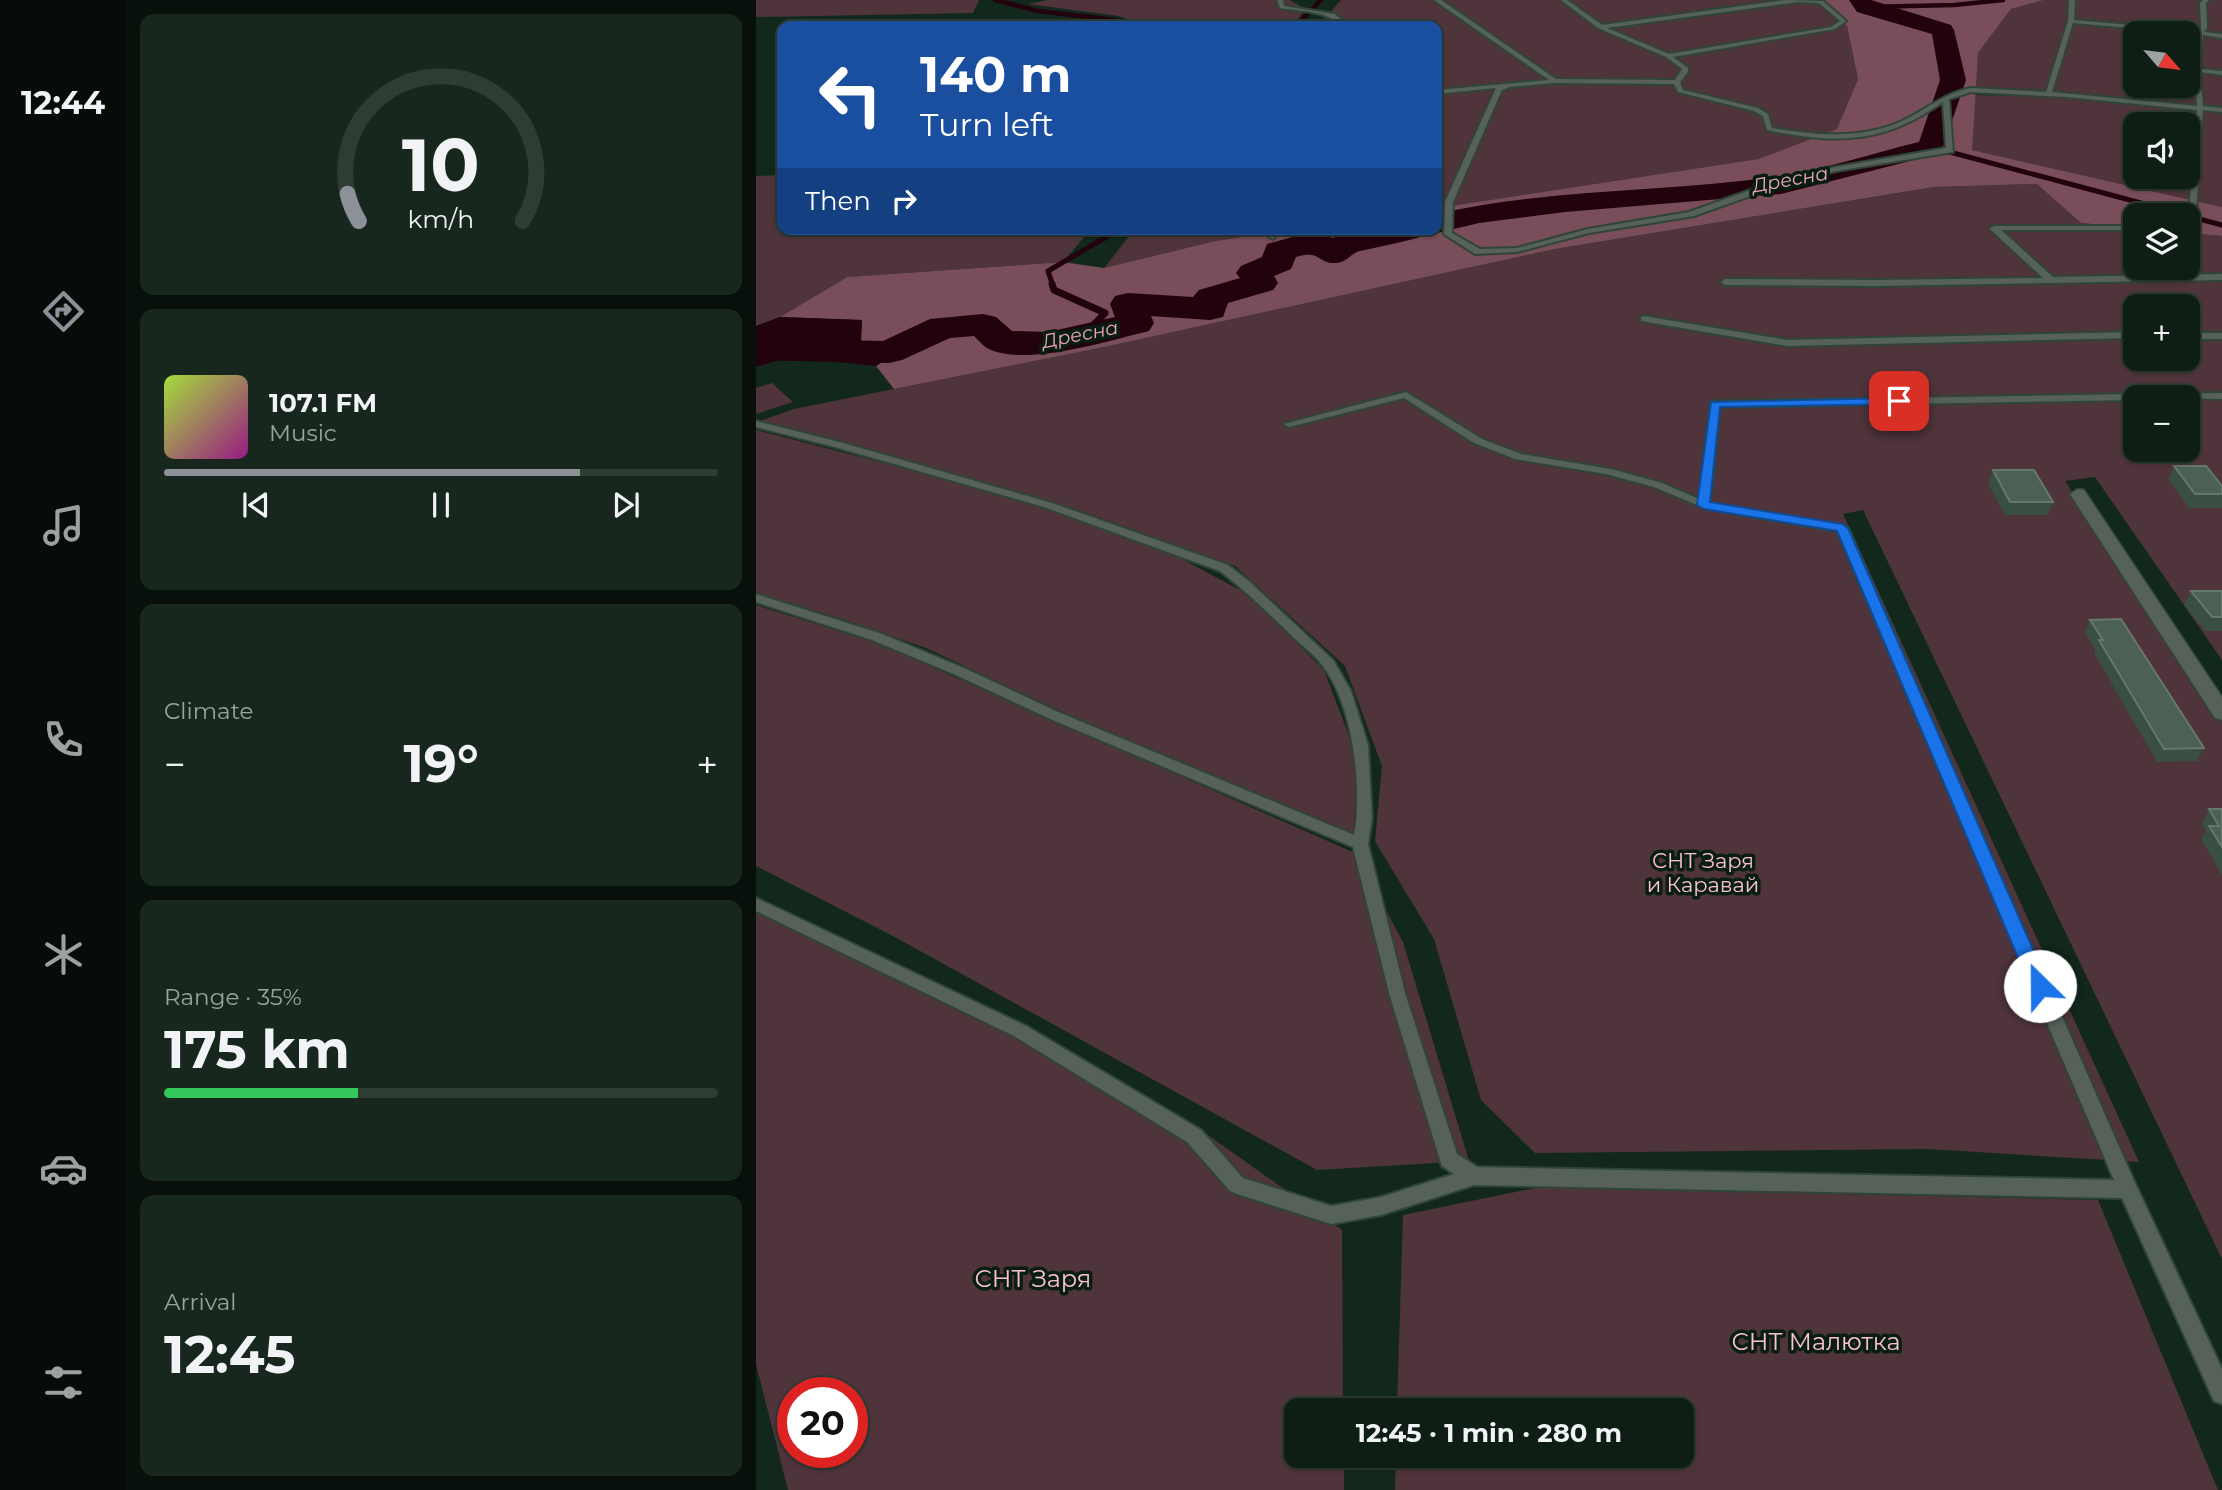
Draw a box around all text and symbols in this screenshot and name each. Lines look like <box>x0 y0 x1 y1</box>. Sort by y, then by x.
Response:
north arrow <box>2123 21 2200 98</box>
map controls <box>2123 21 2200 462</box>
text: 140 m <box>920 45 1072 104</box>
icon: left <box>805 49 896 140</box>
text: 12:44 <box>21 83 105 122</box>
text: Turn left <box>920 105 1054 144</box>
button: sound <box>2123 112 2200 189</box>
text: 10 <box>402 121 480 209</box>
water label: Дресна <box>1748 161 1830 198</box>
icon: right <box>885 182 923 220</box>
text: Then <box>805 185 871 217</box>
text: km/h <box>408 203 474 233</box>
button: layers <box>2123 203 2200 280</box>
icon: directions <box>39 287 88 336</box>
button: + <box>2123 294 2200 371</box>
water label: Дресна <box>1038 316 1120 353</box>
pin <box>1869 371 1929 431</box>
icon: arrive <box>1880 382 1918 420</box>
button: − <box>2123 385 2200 462</box>
text: 107.1 FM <box>269 387 377 419</box>
text: Music <box>269 419 337 447</box>
icon: previous <box>237 486 275 524</box>
icon: pause <box>422 486 460 524</box>
icon: next <box>607 486 645 524</box>
icon: music <box>39 501 88 550</box>
text: Climate <box>164 697 253 725</box>
icon: phone <box>39 715 88 764</box>
text: 19° <box>403 732 479 795</box>
text: − <box>164 741 186 788</box>
text: + <box>696 741 718 788</box>
park label: СНТ Заря и Каравай <box>1647 848 1759 897</box>
icon: climate <box>39 930 88 979</box>
position arrow <box>2003 949 2077 1023</box>
text: Range · 35% <box>164 983 302 1011</box>
text: 175 km <box>164 1018 350 1081</box>
icon: car <box>39 1144 88 1193</box>
park label: СНТ Заря <box>975 1264 1091 1293</box>
text: Arrival <box>164 1288 237 1316</box>
text: 12:45 <box>164 1323 295 1386</box>
park label: СНТ Малютка <box>1732 1327 1900 1356</box>
icon: filters <box>39 1358 88 1407</box>
speed limit sign: 20 <box>777 1377 868 1468</box>
text: 12:45 · 1 min · 280 m <box>1356 1417 1622 1449</box>

